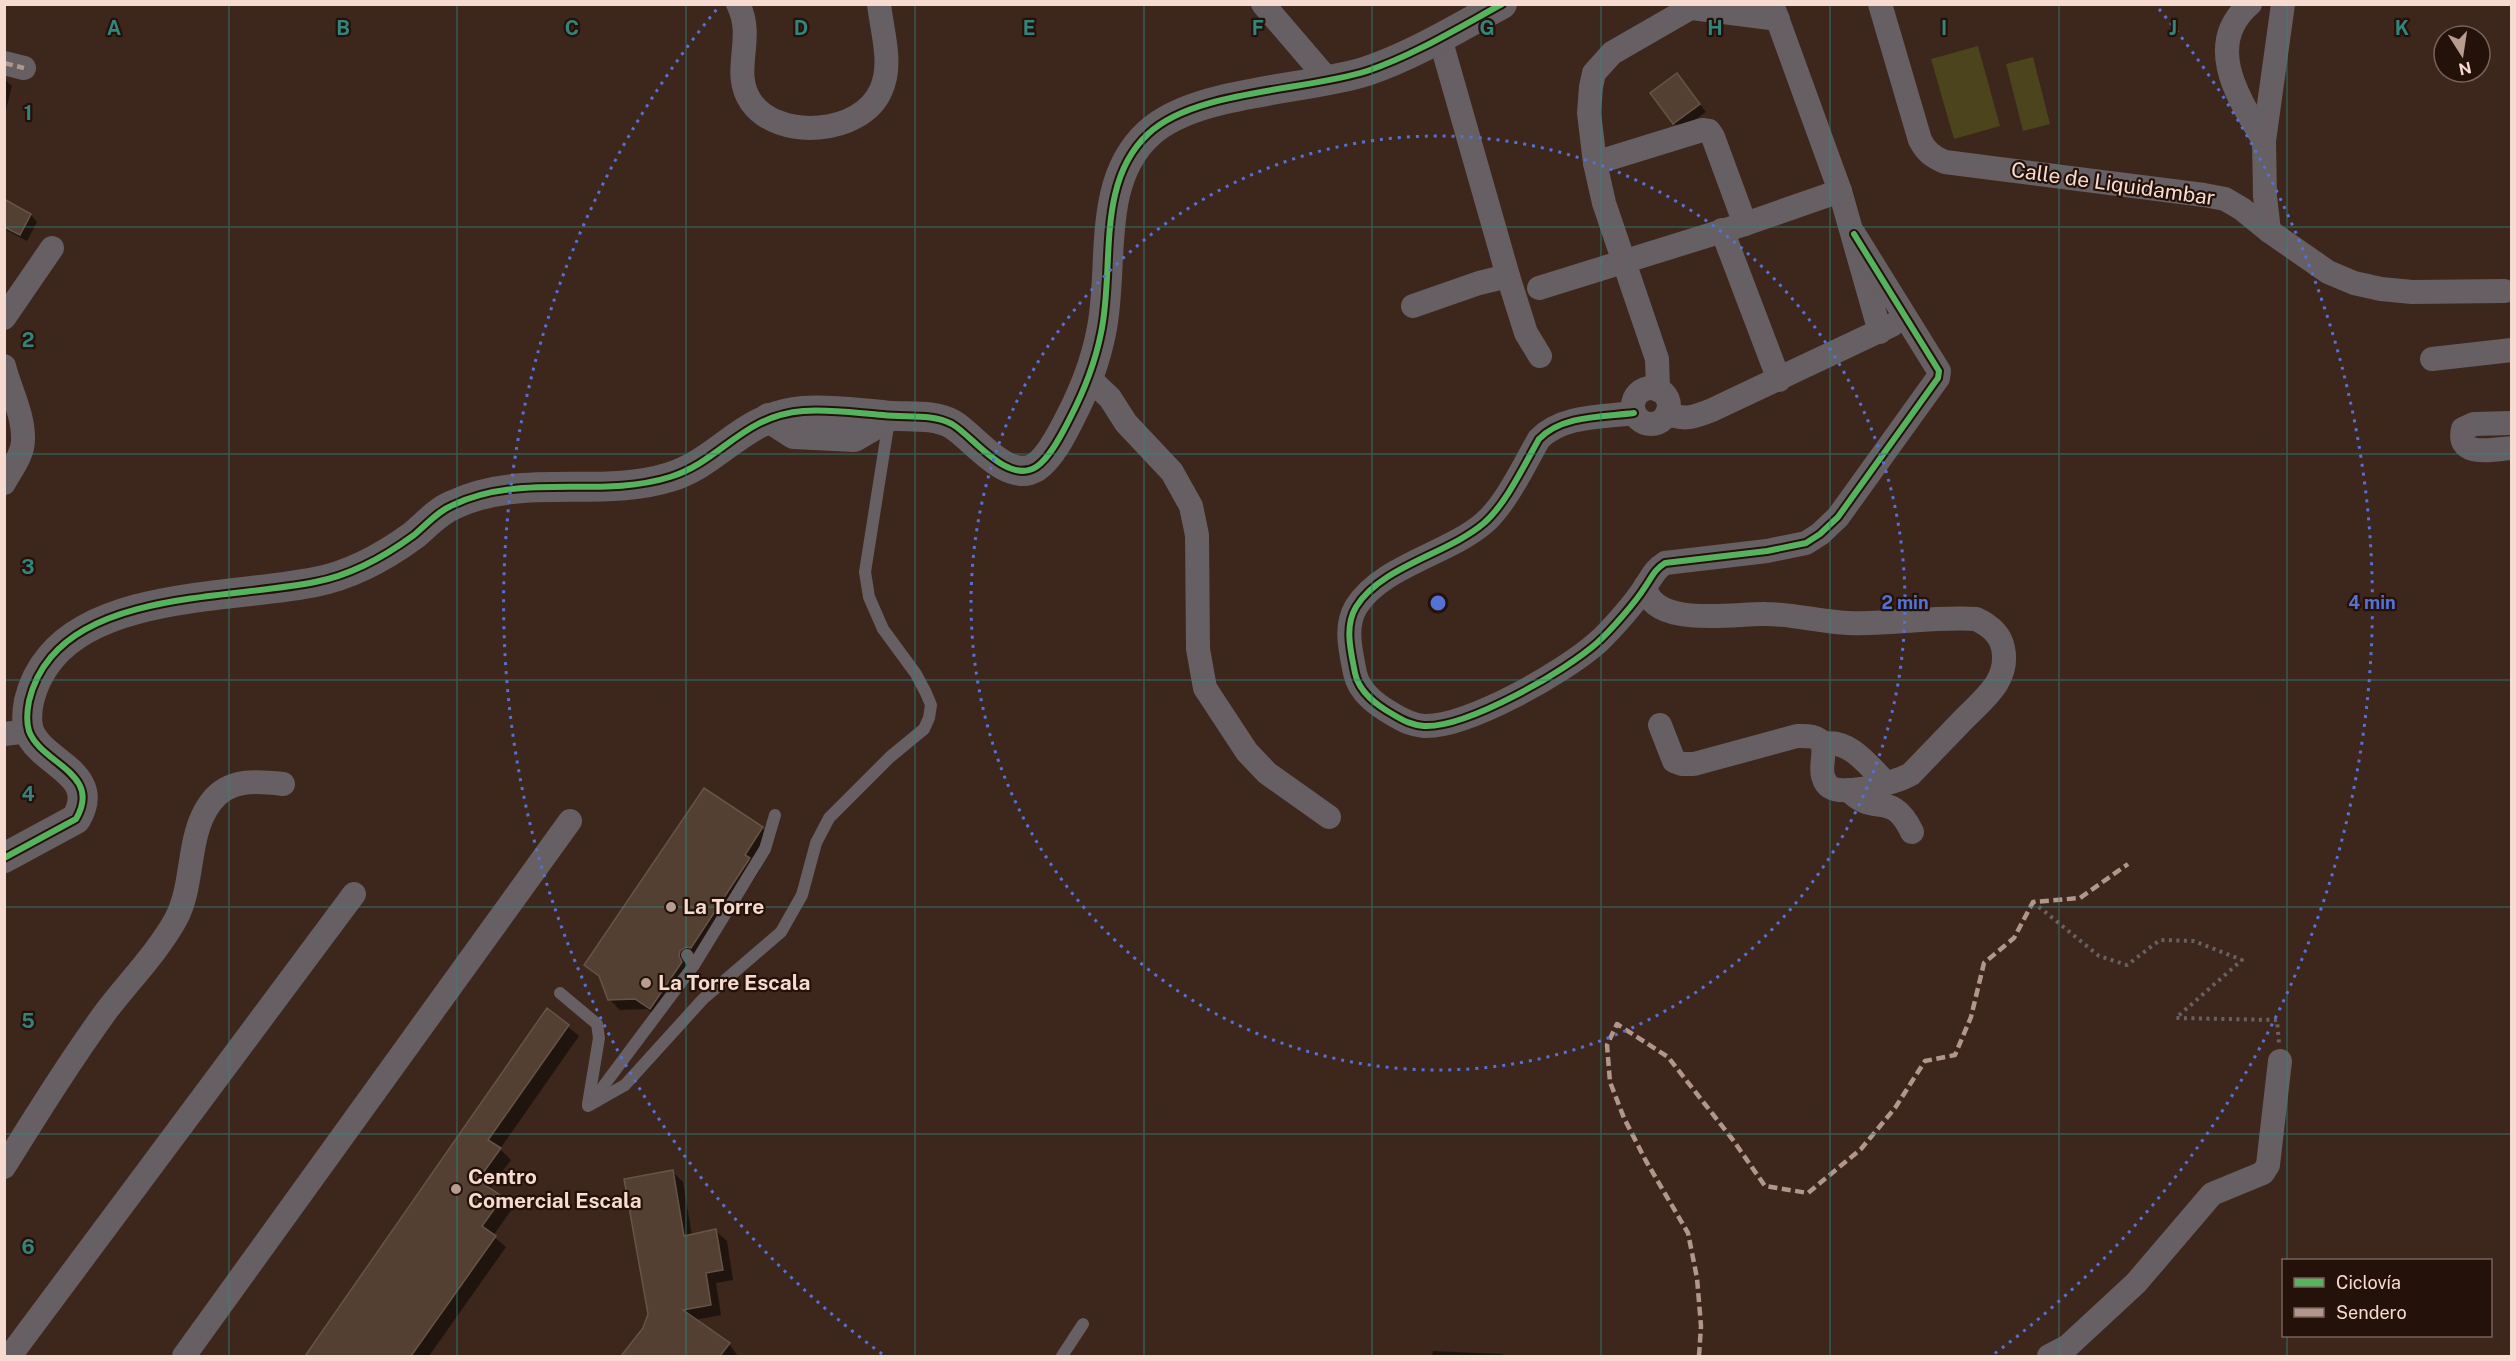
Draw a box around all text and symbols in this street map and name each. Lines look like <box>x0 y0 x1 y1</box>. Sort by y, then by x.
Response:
text: A <box>107 16 121 40</box>
text: B <box>336 16 350 40</box>
text: C <box>565 16 579 40</box>
text: D <box>794 16 808 40</box>
text: E <box>1023 16 1035 40</box>
text: F <box>1252 16 1264 40</box>
text: G <box>1479 16 1495 40</box>
text: H <box>1707 16 1723 40</box>
text: I <box>1941 16 1947 40</box>
text: J <box>2169 16 2177 40</box>
text: K <box>2395 16 2409 40</box>
north arrow <box>2432 24 2492 84</box>
text: N <box>2457 58 2473 79</box>
text: 1 <box>24 101 32 125</box>
street label: Calle de Liquidambar <box>2009 157 2217 210</box>
text: 2 <box>22 328 34 352</box>
text: 3 <box>21 555 35 579</box>
text: 2 min <box>1881 592 1929 613</box>
text: 4 min <box>2348 592 2396 613</box>
centre of rings <box>1428 593 1448 613</box>
text: 4 <box>21 782 35 806</box>
place label: La Torre <box>683 894 764 919</box>
marker: La Torre <box>664 900 678 914</box>
place label: La Torre Escala <box>658 970 810 995</box>
marker: La Torre Escala <box>639 976 653 990</box>
text: 5 <box>21 1009 35 1033</box>
place label: Centro Comercial Escala <box>468 1164 642 1213</box>
marker: Centro Comercial Escala <box>449 1182 463 1196</box>
text: 6 <box>21 1235 35 1259</box>
legend <box>2282 1259 2492 1337</box>
text: Ciclovía <box>2336 1272 2401 1293</box>
text: Sendero <box>2336 1302 2407 1323</box>

